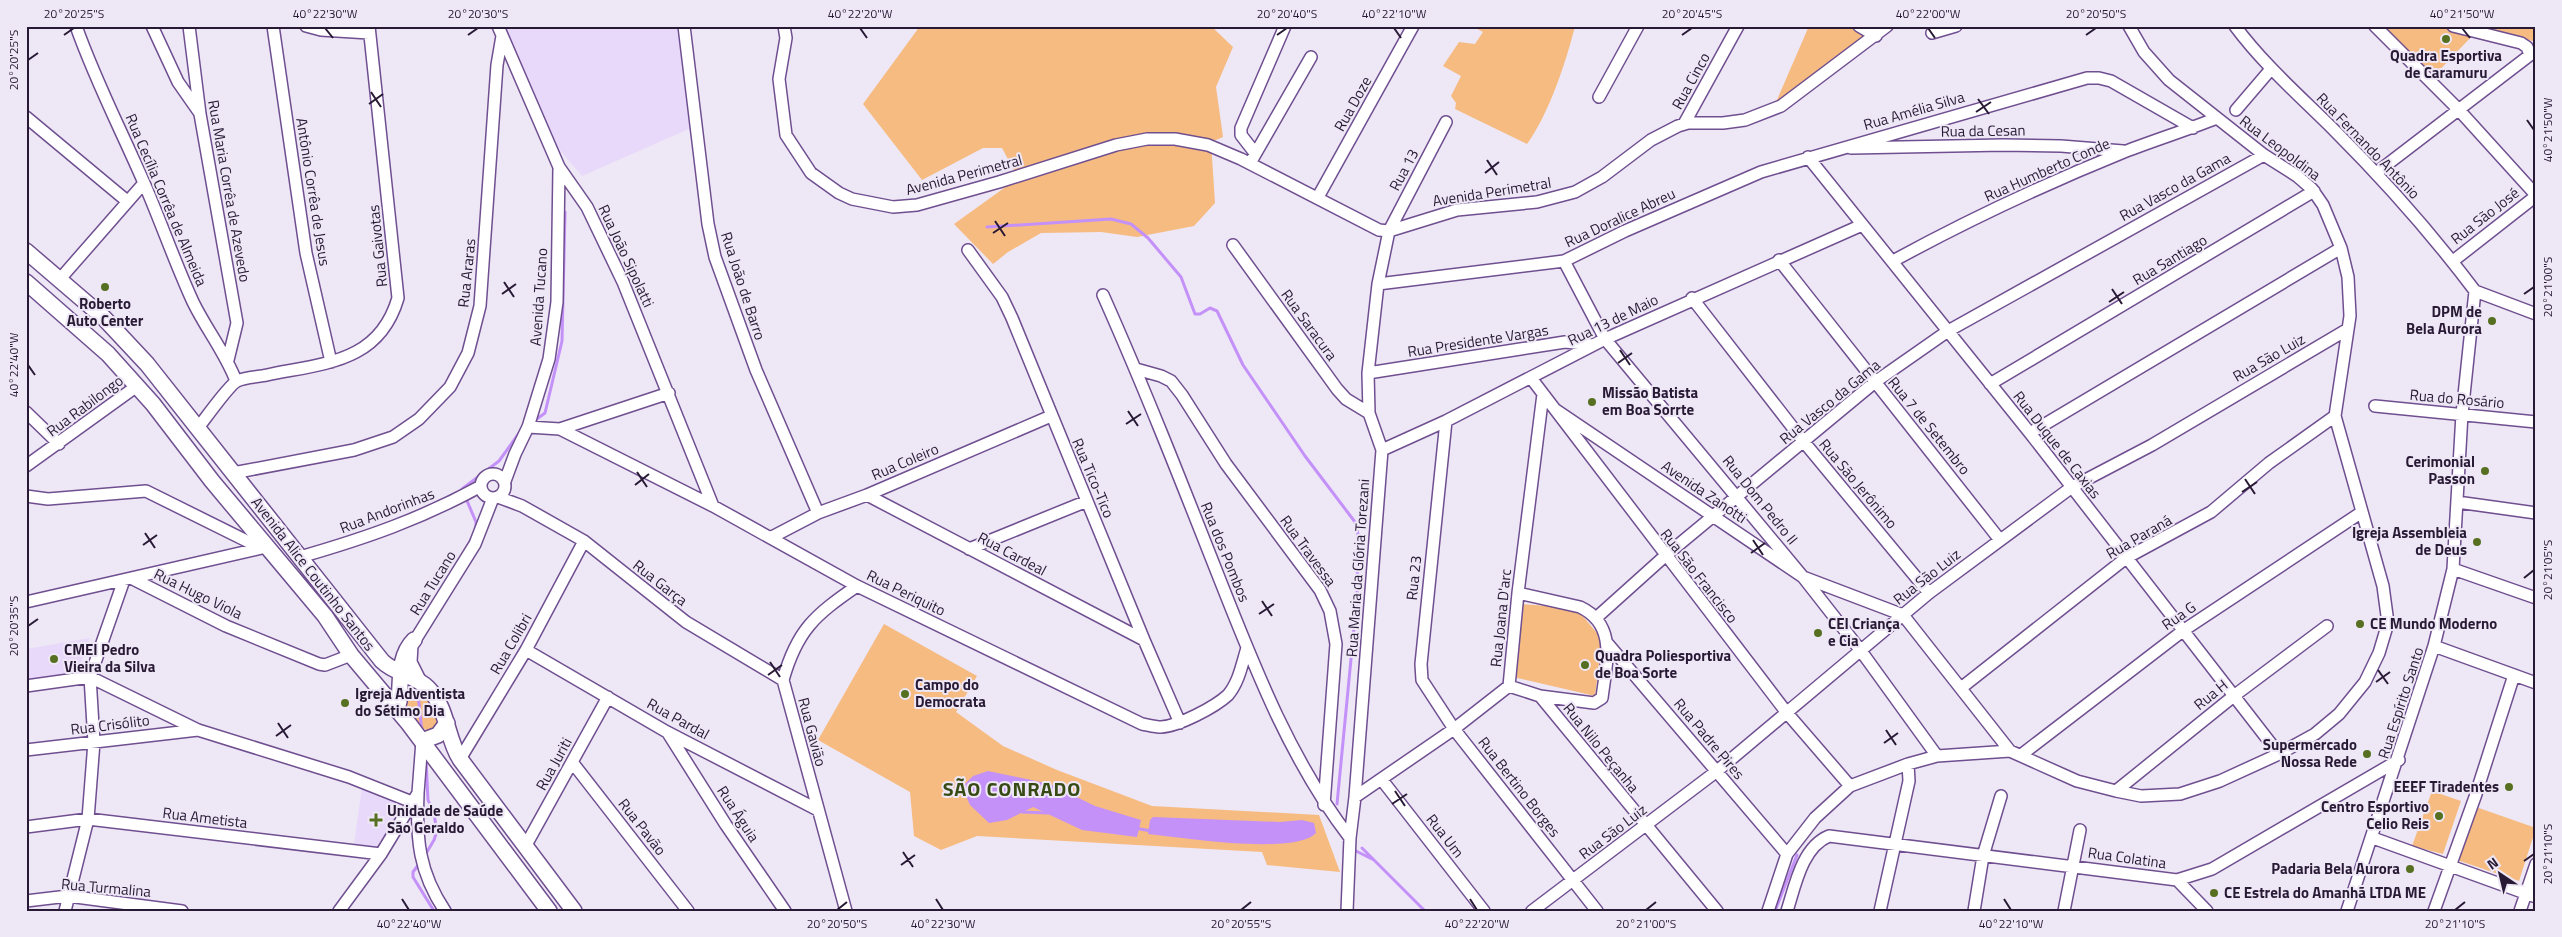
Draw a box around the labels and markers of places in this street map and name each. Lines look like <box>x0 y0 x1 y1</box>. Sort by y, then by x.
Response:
marker: Quadra Esportiva de Caramuru <box>2440 33 2452 45</box>
place label: Quadra Esportiva de Caramuru <box>2390 44 2502 84</box>
marker: Roberto Auto Center <box>99 281 111 293</box>
place label: Roberto Auto Center <box>67 292 144 332</box>
place label: DPM de Bela Aurora <box>2406 300 2482 340</box>
marker: DPM de Bela Aurora <box>2486 315 2498 327</box>
place label: Missão Batista em Boa Sorrte <box>1602 381 1699 421</box>
marker: Missão Batista em Boa Sorrte <box>1586 396 1598 408</box>
place label: Cerimonial Passon <box>2405 450 2475 490</box>
marker: Cerimonial Passon <box>2479 465 2491 477</box>
place label: Igreja Assembleia de Deus <box>2352 521 2467 561</box>
marker: Igreja Assembleia de Deus <box>2471 536 2483 548</box>
place label: CEI Criança e Cia <box>1828 612 1900 652</box>
place label: CE Mundo Moderno <box>2370 612 2497 635</box>
marker: CE Mundo Moderno <box>2354 618 2366 630</box>
marker: CEI Criança e Cia <box>1812 627 1824 639</box>
place label: CMEI Pedro Vieira da Silva <box>64 638 156 678</box>
place label: Quadra Poliesportiva de Boa Sorte <box>1595 644 1731 684</box>
marker: CMEI Pedro Vieira da Silva <box>48 653 60 665</box>
marker: Quadra Poliesportiva de Boa Sorte <box>1579 659 1591 671</box>
place label: Campo do Democrata <box>915 673 986 713</box>
place label: Igreja Adventista do Sétimo Dia <box>355 682 466 722</box>
marker: Campo do Democrata <box>899 688 911 700</box>
marker: Igreja Adventista do Sétimo Dia <box>339 697 351 709</box>
place label: Supermercado Nossa Rede <box>2263 733 2357 773</box>
marker: Supermercado Nossa Rede <box>2361 748 2373 760</box>
place label: EEEF Tiradentes <box>2393 775 2499 798</box>
marker: EEEF Tiradentes <box>2503 781 2515 793</box>
place label: Centro Esportivo Celio Reis <box>2321 795 2429 835</box>
place label: Unidade de Saúde São Geraldo <box>387 799 504 839</box>
marker: Centro Esportivo Celio Reis <box>2433 810 2445 822</box>
marker: Unidade de Saúde São Geraldo <box>369 813 383 827</box>
place label: Padaria Bela Aurora <box>2271 857 2400 880</box>
marker: Padaria Bela Aurora <box>2404 863 2416 875</box>
place label: CE Estrela do Amanhã LTDA ME <box>2224 881 2426 904</box>
marker: CE Estrela do Amanhã LTDA ME <box>2208 887 2220 899</box>

